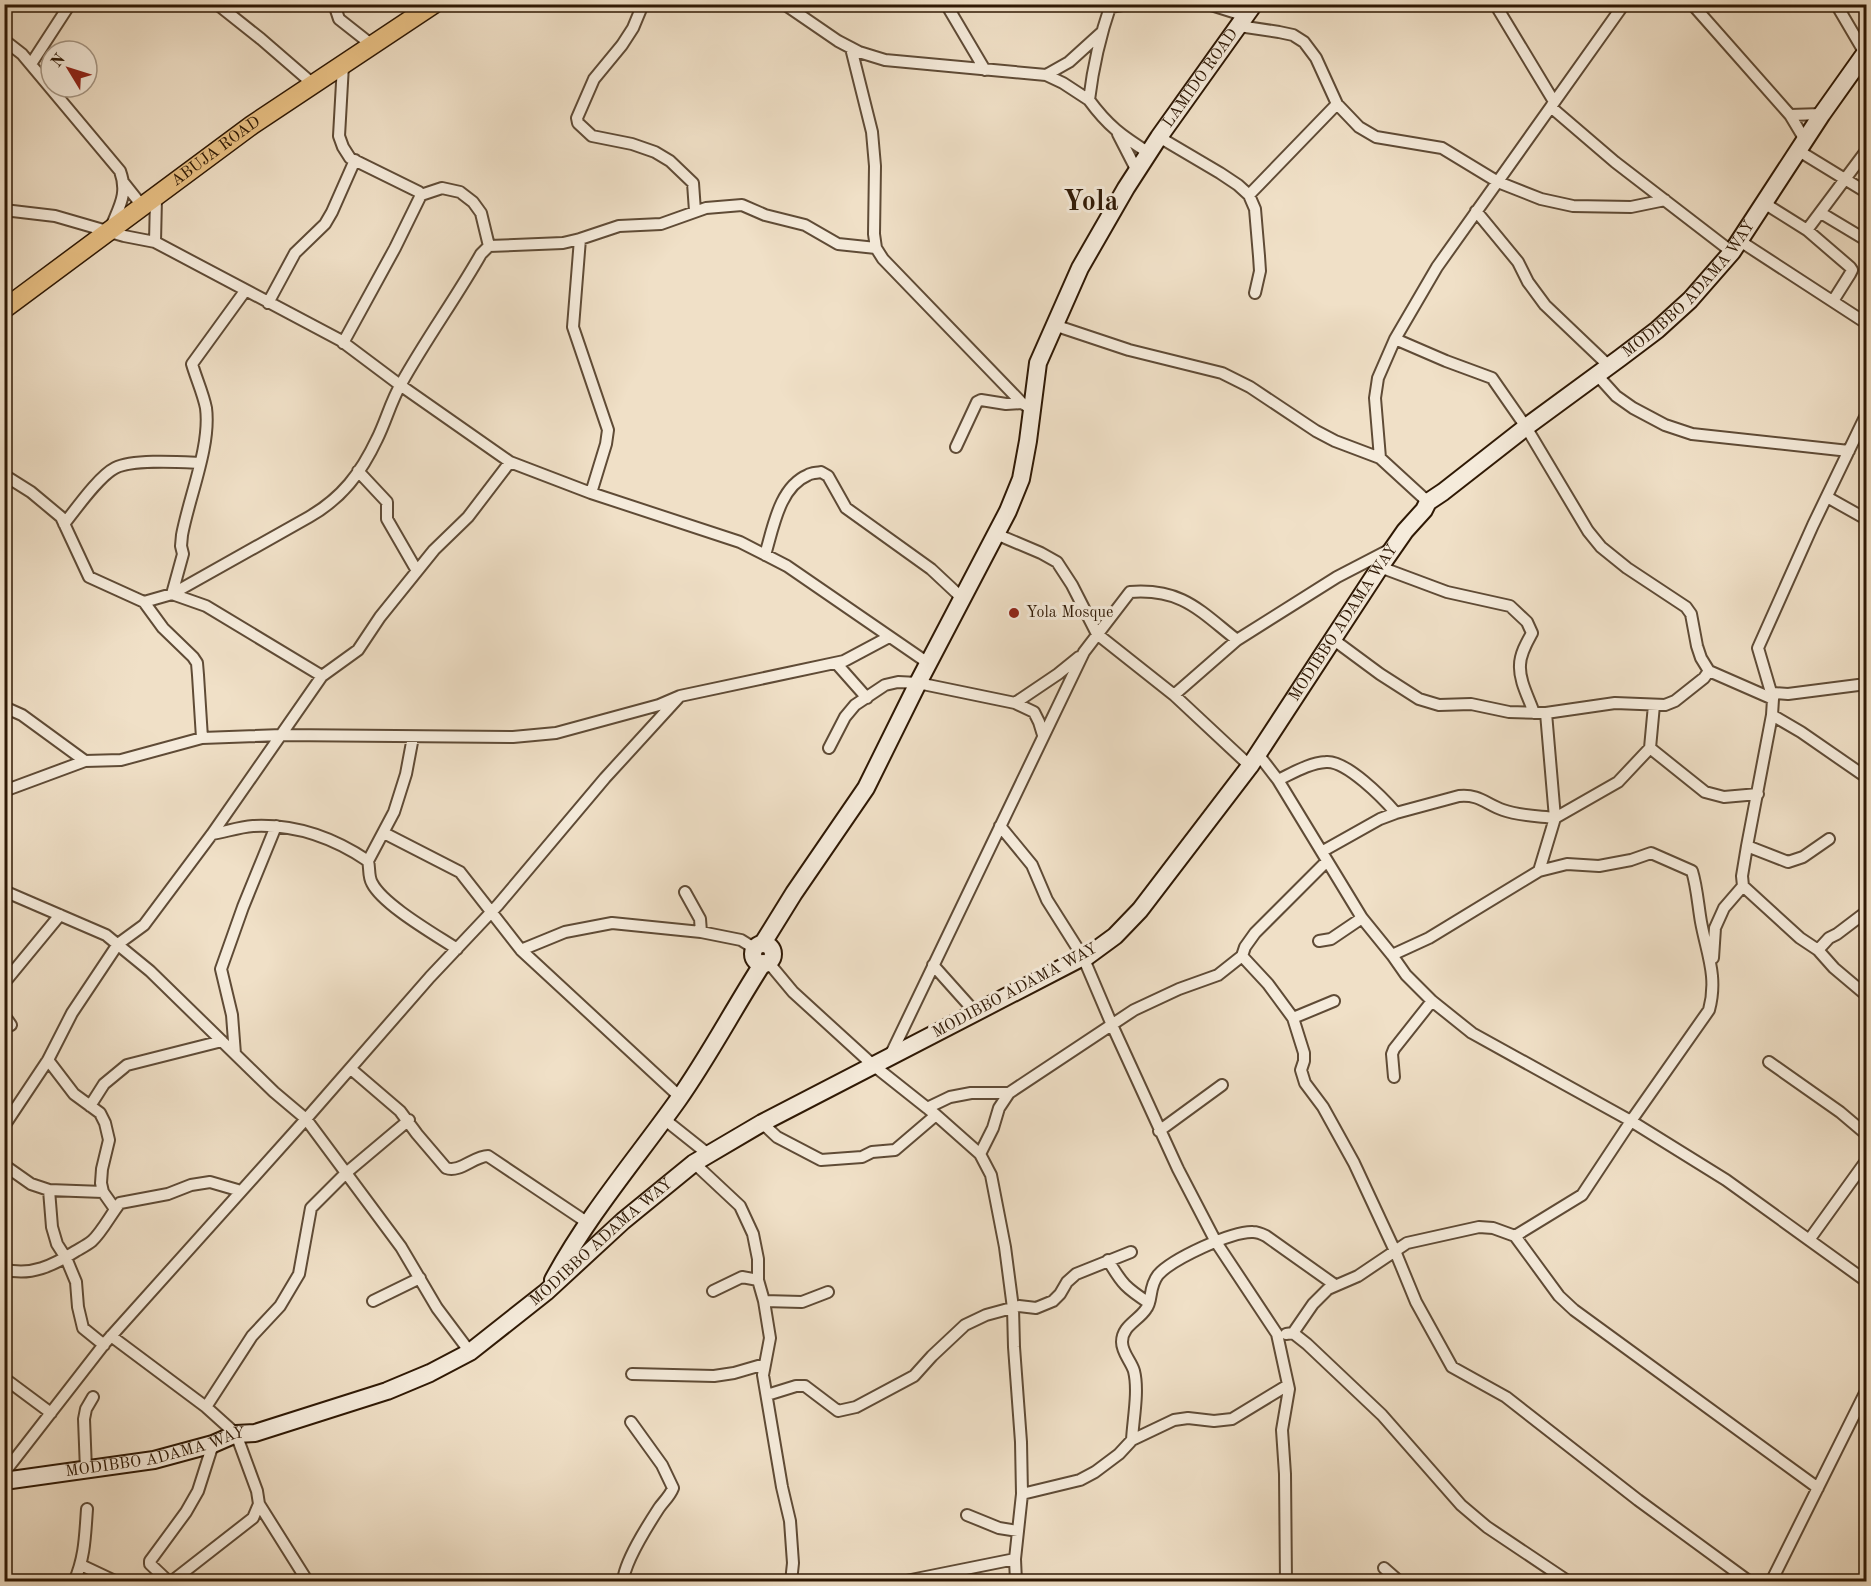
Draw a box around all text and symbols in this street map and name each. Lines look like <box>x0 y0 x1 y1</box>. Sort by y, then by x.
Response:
street label: LAMIDO ROAD <box>1160 26 1241 131</box>
north arrow <box>39 39 99 99</box>
text: N <box>49 51 69 71</box>
street label: ABUJA ROAD <box>169 114 263 190</box>
district label: Yola <box>1063 189 1119 217</box>
street label: MODIBBO ADAMA WAY <box>1620 218 1758 361</box>
street label: MODIBBO ADAMA WAY <box>1286 542 1401 704</box>
place label: Yola Mosque <box>1026 605 1113 621</box>
marker: Yola Mosque <box>1007 606 1021 620</box>
street label: MODIBBO ADAMA WAY <box>930 941 1100 1041</box>
street label: MODIBBO ADAMA WAY <box>527 1176 676 1309</box>
street label: MODIBBO ADAMA WAY <box>64 1426 245 1480</box>

